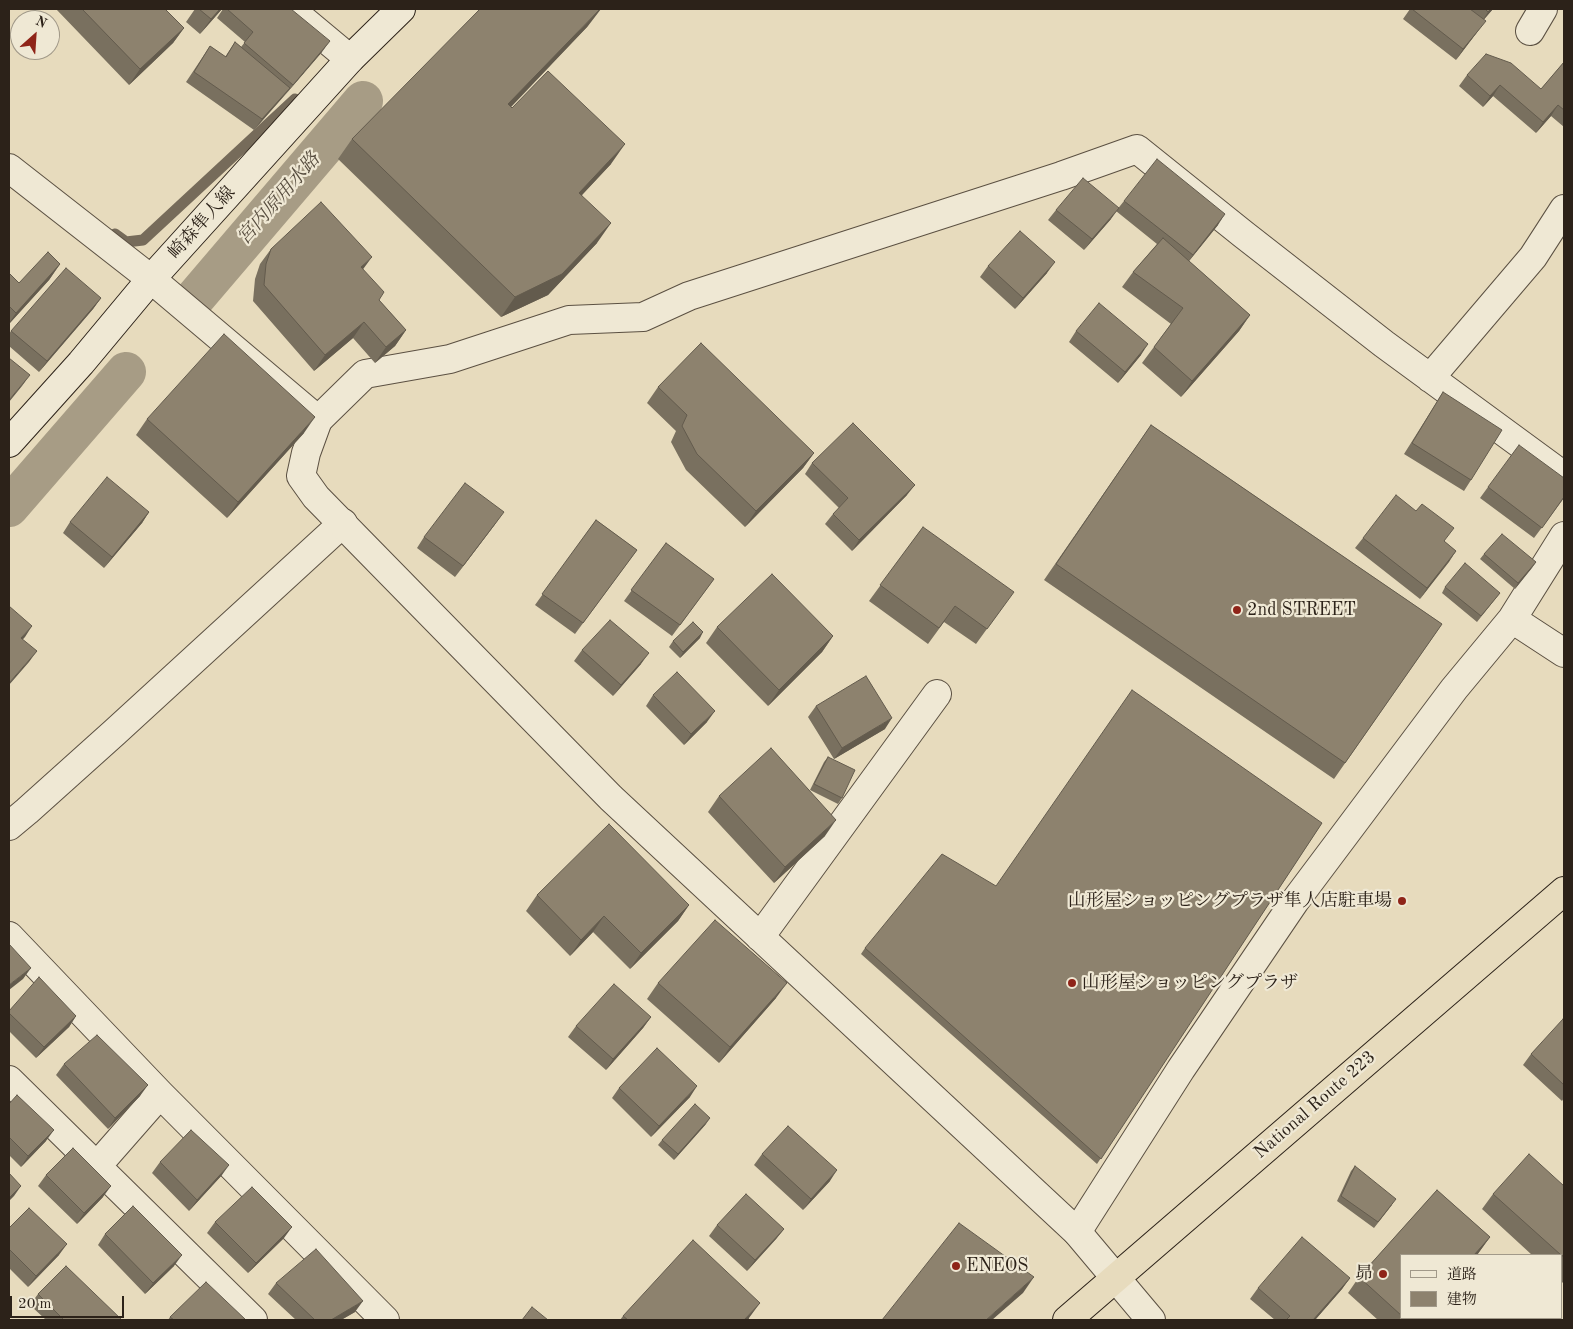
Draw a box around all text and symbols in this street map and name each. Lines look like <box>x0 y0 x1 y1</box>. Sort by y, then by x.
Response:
north arrow <box>10 10 60 60</box>
text: N <box>33 14 49 31</box>
water label: 宮内原用水路 <box>233 149 325 249</box>
street label: 崎森隼人線 <box>164 182 240 264</box>
place label: 2nd STREET <box>1247 599 1356 621</box>
marker: 2nd STREET <box>1231 604 1243 616</box>
place label: 山形屋ショッピングプラザ隼人店駐車場 <box>1068 890 1392 912</box>
marker: 山形屋ショッピングプラザ隼人店駐車場 <box>1396 895 1408 907</box>
place label: 山形屋ショッピングプラザ <box>1082 972 1298 994</box>
marker: 山形屋ショッピングプラザ <box>1066 977 1078 989</box>
street label: National Route 223 <box>1250 1046 1380 1164</box>
legend <box>1400 1254 1563 1319</box>
place label: ENEOS <box>966 1255 1028 1277</box>
marker: ENEOS <box>950 1260 962 1272</box>
place label: 昴 <box>1355 1263 1373 1285</box>
marker: 昴 <box>1377 1268 1389 1280</box>
text: 道路 <box>1447 1268 1477 1283</box>
scale bar <box>12 1286 126 1318</box>
text: 建物 <box>1447 1293 1477 1308</box>
text: 20 m <box>18 1297 52 1312</box>

